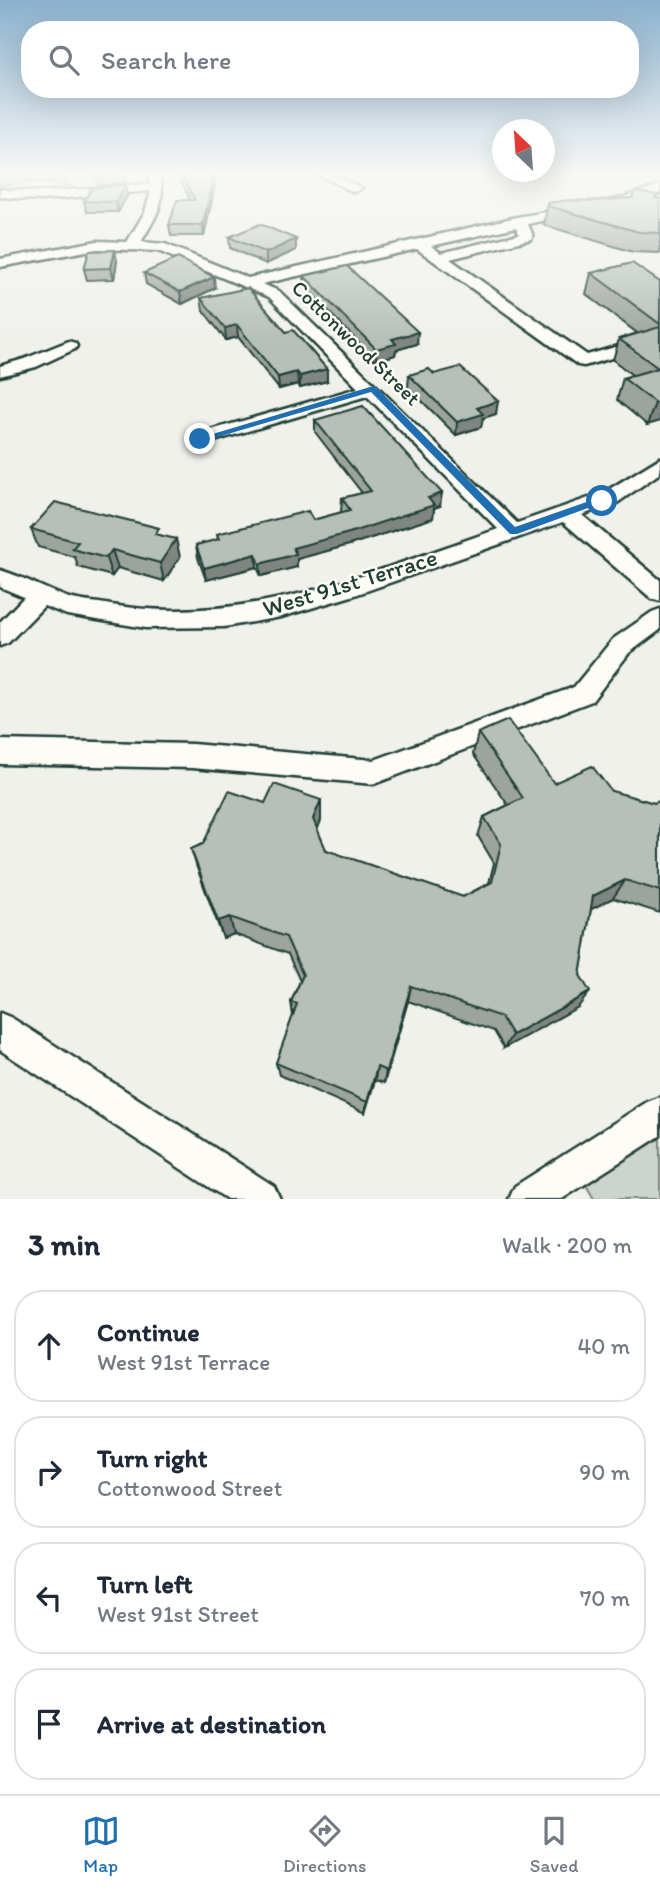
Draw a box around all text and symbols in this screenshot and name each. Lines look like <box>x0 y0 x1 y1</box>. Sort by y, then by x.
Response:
search box <box>21 21 639 98</box>
icon: search <box>45 41 83 79</box>
text: Search here <box>101 44 231 76</box>
north arrow <box>492 119 555 182</box>
street label: Cottonwood Street <box>287 275 426 410</box>
route end <box>184 423 215 454</box>
route start <box>586 485 617 516</box>
street label: West 91st Terrace <box>259 542 441 623</box>
text: 3 min <box>28 1226 100 1263</box>
text: Walk · 200 m <box>502 1231 632 1259</box>
text: Continue <box>97 1316 200 1348</box>
icon: ahead <box>30 1327 68 1365</box>
text: 40 m <box>577 1332 630 1360</box>
text: West 91st Terrace <box>97 1348 270 1376</box>
text: Turn right <box>97 1442 208 1474</box>
icon: right <box>30 1453 68 1491</box>
text: 90 m <box>579 1458 630 1486</box>
text: Cottonwood Street <box>97 1474 282 1502</box>
text: Turn left <box>97 1568 193 1600</box>
icon: left <box>30 1579 68 1617</box>
text: 70 m <box>580 1584 630 1612</box>
text: West 91st Street <box>97 1600 259 1628</box>
icon: arrive <box>30 1705 68 1743</box>
text: Arrive at destination <box>97 1708 326 1740</box>
tab: Map <box>82 1812 120 1877</box>
tab: Directions <box>283 1812 367 1877</box>
tab: Saved <box>530 1812 578 1877</box>

